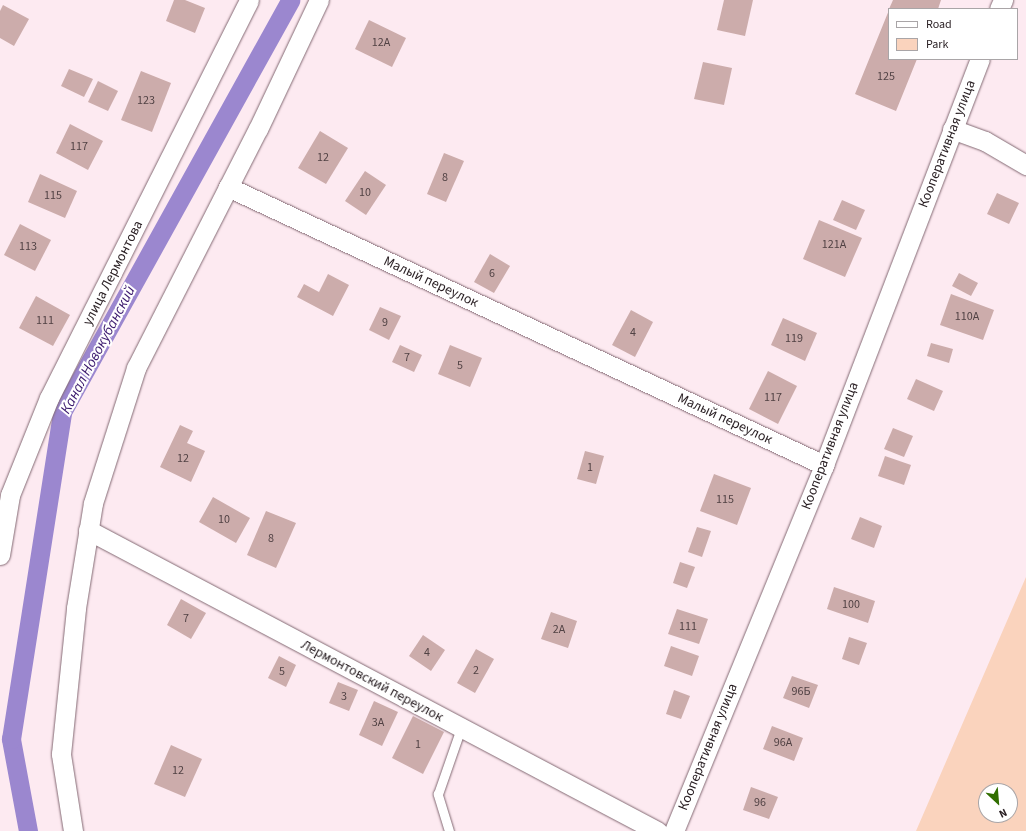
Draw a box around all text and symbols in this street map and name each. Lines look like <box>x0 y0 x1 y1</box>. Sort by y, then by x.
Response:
legend <box>888 8 1018 60</box>
text: Road <box>926 16 952 33</box>
house number: 12А <box>372 36 390 50</box>
text: Park <box>926 36 948 53</box>
house number: 125 <box>877 70 895 84</box>
street label: Кооперативная улица <box>915 78 979 210</box>
house number: 123 <box>137 94 155 108</box>
house number: 117 <box>70 140 88 154</box>
house number: 12 <box>317 151 329 165</box>
house number: 8 <box>442 171 448 185</box>
house number: 10 <box>359 186 371 200</box>
house number: 115 <box>44 189 62 203</box>
street label: улица Лермонтова <box>79 218 147 328</box>
house number: 121А <box>822 238 846 252</box>
house number: 113 <box>19 240 37 254</box>
street label: Малый переулок <box>381 253 481 311</box>
house number: 6 <box>489 267 495 281</box>
water label: Канал Новокубанский <box>57 283 139 417</box>
house number: 110А <box>955 310 979 324</box>
house number: 111 <box>36 314 54 328</box>
house number: 9 <box>382 316 388 330</box>
house number: 4 <box>630 326 636 340</box>
house number: 119 <box>785 332 803 346</box>
house number: 7 <box>404 351 410 365</box>
house number: 5 <box>457 359 463 373</box>
street label: Кооперативная улица <box>798 380 862 512</box>
street label: Малый переулок <box>675 390 775 448</box>
house number: 117 <box>764 391 782 405</box>
house number: 12 <box>177 452 189 466</box>
house number: 1 <box>587 461 593 475</box>
house number: 115 <box>716 493 734 507</box>
house number: 10 <box>218 513 230 527</box>
house number: 8 <box>268 532 274 546</box>
house number: 100 <box>842 598 860 612</box>
house number: 7 <box>183 612 189 626</box>
house number: 111 <box>679 620 697 634</box>
house number: 2А <box>553 623 565 637</box>
street label: Лермонтовский переулок <box>298 636 446 726</box>
house number: 4 <box>424 646 430 660</box>
house number: 2 <box>473 664 479 678</box>
house number: 5 <box>279 665 285 679</box>
street label: Кооперативная улица <box>675 681 741 813</box>
house number: 96Б <box>792 685 810 699</box>
house number: 3 <box>341 690 347 704</box>
house number: 3А <box>372 716 384 730</box>
house number: 96А <box>774 736 792 750</box>
house number: 1 <box>415 738 421 752</box>
house number: 12 <box>172 764 184 778</box>
north arrow <box>978 783 1018 823</box>
house number: 96 <box>754 796 766 810</box>
text: N <box>996 805 1010 822</box>

